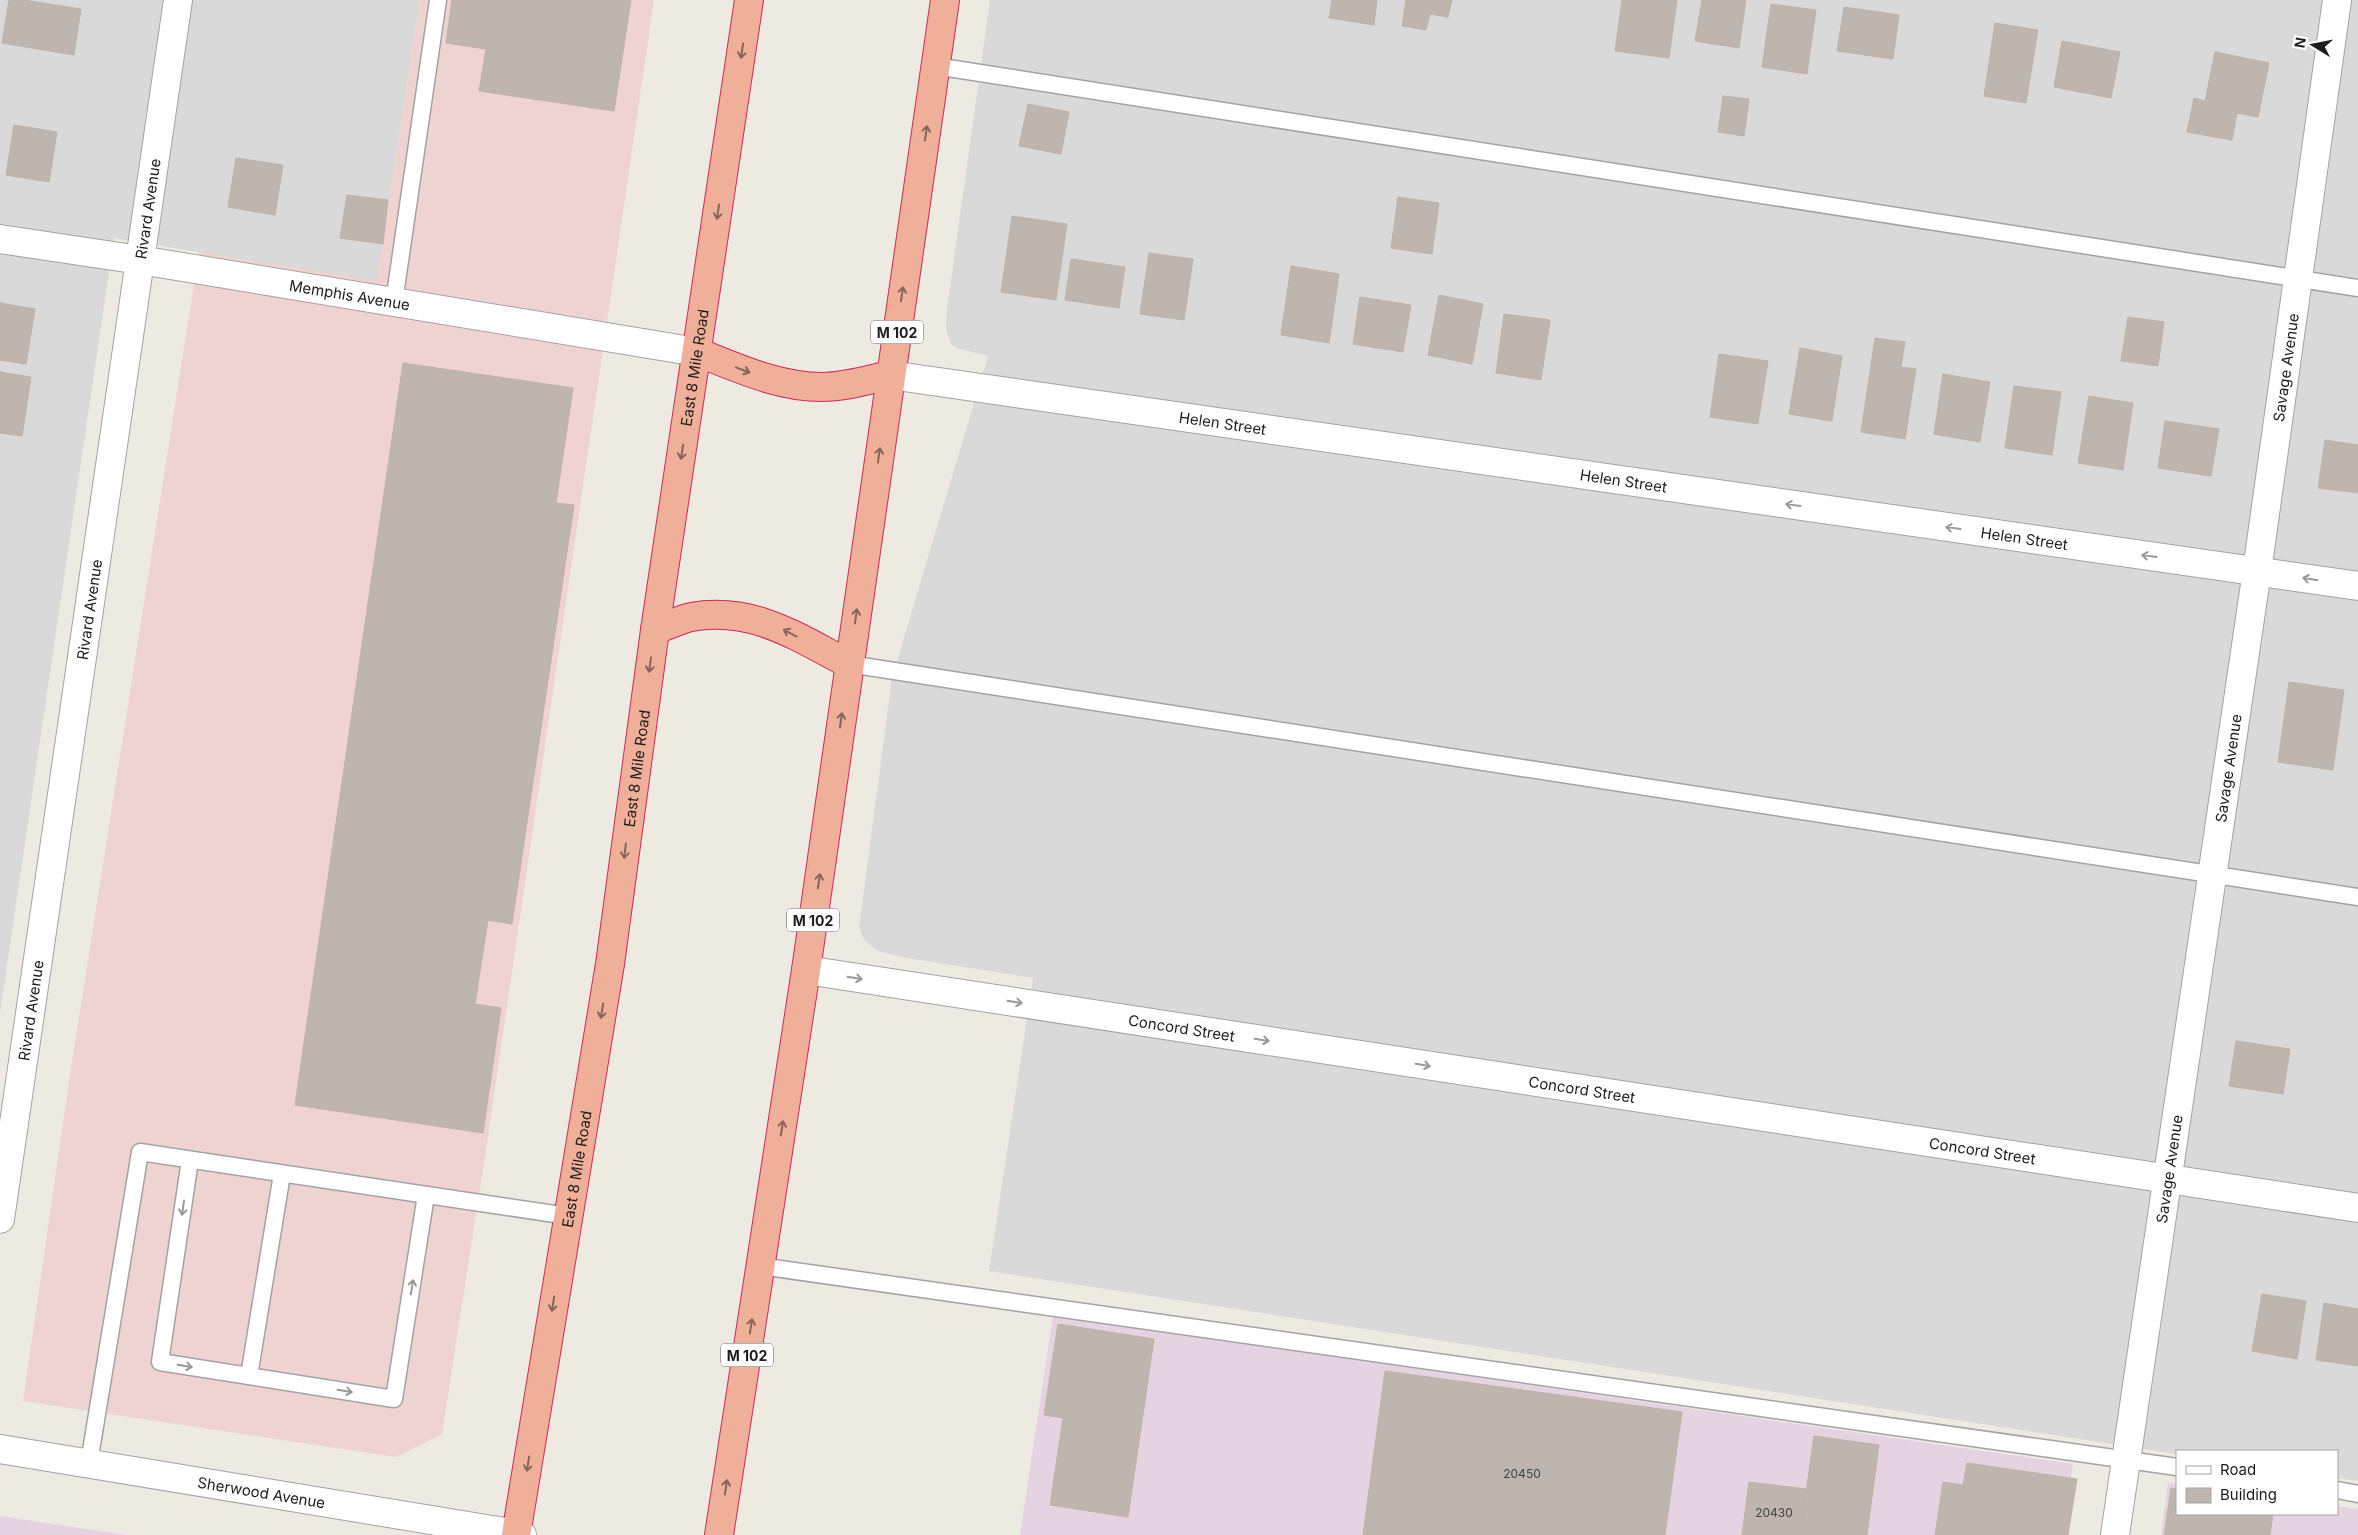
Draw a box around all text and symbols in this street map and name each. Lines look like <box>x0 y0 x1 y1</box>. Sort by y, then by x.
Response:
north arrow <box>2288 20 2338 70</box>
text: N <box>2290 36 2309 49</box>
one-way arrow <box>736 43 746 59</box>
one-way arrow <box>921 126 931 142</box>
street label: Rivard Avenue <box>131 157 164 260</box>
one-way arrow <box>713 203 723 219</box>
street label: Memphis Avenue <box>288 275 411 314</box>
one-way arrow <box>897 287 907 303</box>
street label: East 8 Mile Road <box>676 308 712 427</box>
street label: Savage Avenue <box>2269 312 2303 423</box>
road number: M 102 <box>871 321 923 344</box>
one-way arrow <box>735 366 750 375</box>
street label: Helen Street <box>1178 407 1267 438</box>
one-way arrow <box>677 444 687 460</box>
one-way arrow <box>874 447 884 463</box>
street label: Helen Street <box>1579 465 1668 496</box>
one-way arrow <box>1785 500 1801 510</box>
street label: Helen Street <box>1980 522 2069 554</box>
one-way arrow <box>1946 523 1962 533</box>
one-way arrow <box>2141 550 2157 560</box>
street label: Rivard Avenue <box>72 558 106 661</box>
one-way arrow <box>2302 574 2318 584</box>
one-way arrow <box>851 608 861 624</box>
one-way arrow <box>783 628 798 638</box>
one-way arrow <box>645 657 655 673</box>
street label: East 8 Mile Road <box>619 709 654 828</box>
one-way arrow <box>836 712 846 728</box>
street label: Savage Avenue <box>2211 713 2245 824</box>
one-way arrow <box>619 842 629 858</box>
one-way arrow <box>814 873 824 889</box>
road number: M 102 <box>787 908 839 932</box>
street label: Rivard Avenue <box>14 959 47 1062</box>
one-way arrow <box>846 973 862 983</box>
one-way arrow <box>1007 998 1023 1008</box>
one-way arrow <box>597 1003 607 1019</box>
street label: Concord Street <box>1127 1010 1236 1045</box>
one-way arrow <box>1254 1036 1270 1046</box>
one-way arrow <box>1415 1060 1431 1070</box>
street label: Concord Street <box>1527 1071 1637 1107</box>
street label: East 8 Mile Road <box>557 1109 595 1229</box>
street label: Savage Avenue <box>2152 1113 2186 1225</box>
one-way arrow <box>777 1120 787 1136</box>
street label: Concord Street <box>1928 1133 2037 1168</box>
one-way arrow <box>178 1200 188 1216</box>
one-way arrow <box>407 1280 417 1296</box>
one-way arrow <box>548 1296 558 1312</box>
one-way arrow <box>746 1319 756 1335</box>
road number: M 102 <box>721 1344 773 1366</box>
one-way arrow <box>177 1361 193 1371</box>
one-way arrow <box>337 1387 353 1397</box>
legend <box>2176 1450 2338 1515</box>
one-way arrow <box>522 1456 532 1472</box>
text: Road <box>2220 1460 2256 1479</box>
house number: 20450 <box>1503 1466 1541 1481</box>
street label: Sherwood Avenue <box>196 1472 327 1512</box>
one-way arrow <box>722 1479 732 1495</box>
text: Building <box>2220 1485 2277 1504</box>
house number: 20430 <box>1755 1505 1793 1520</box>

